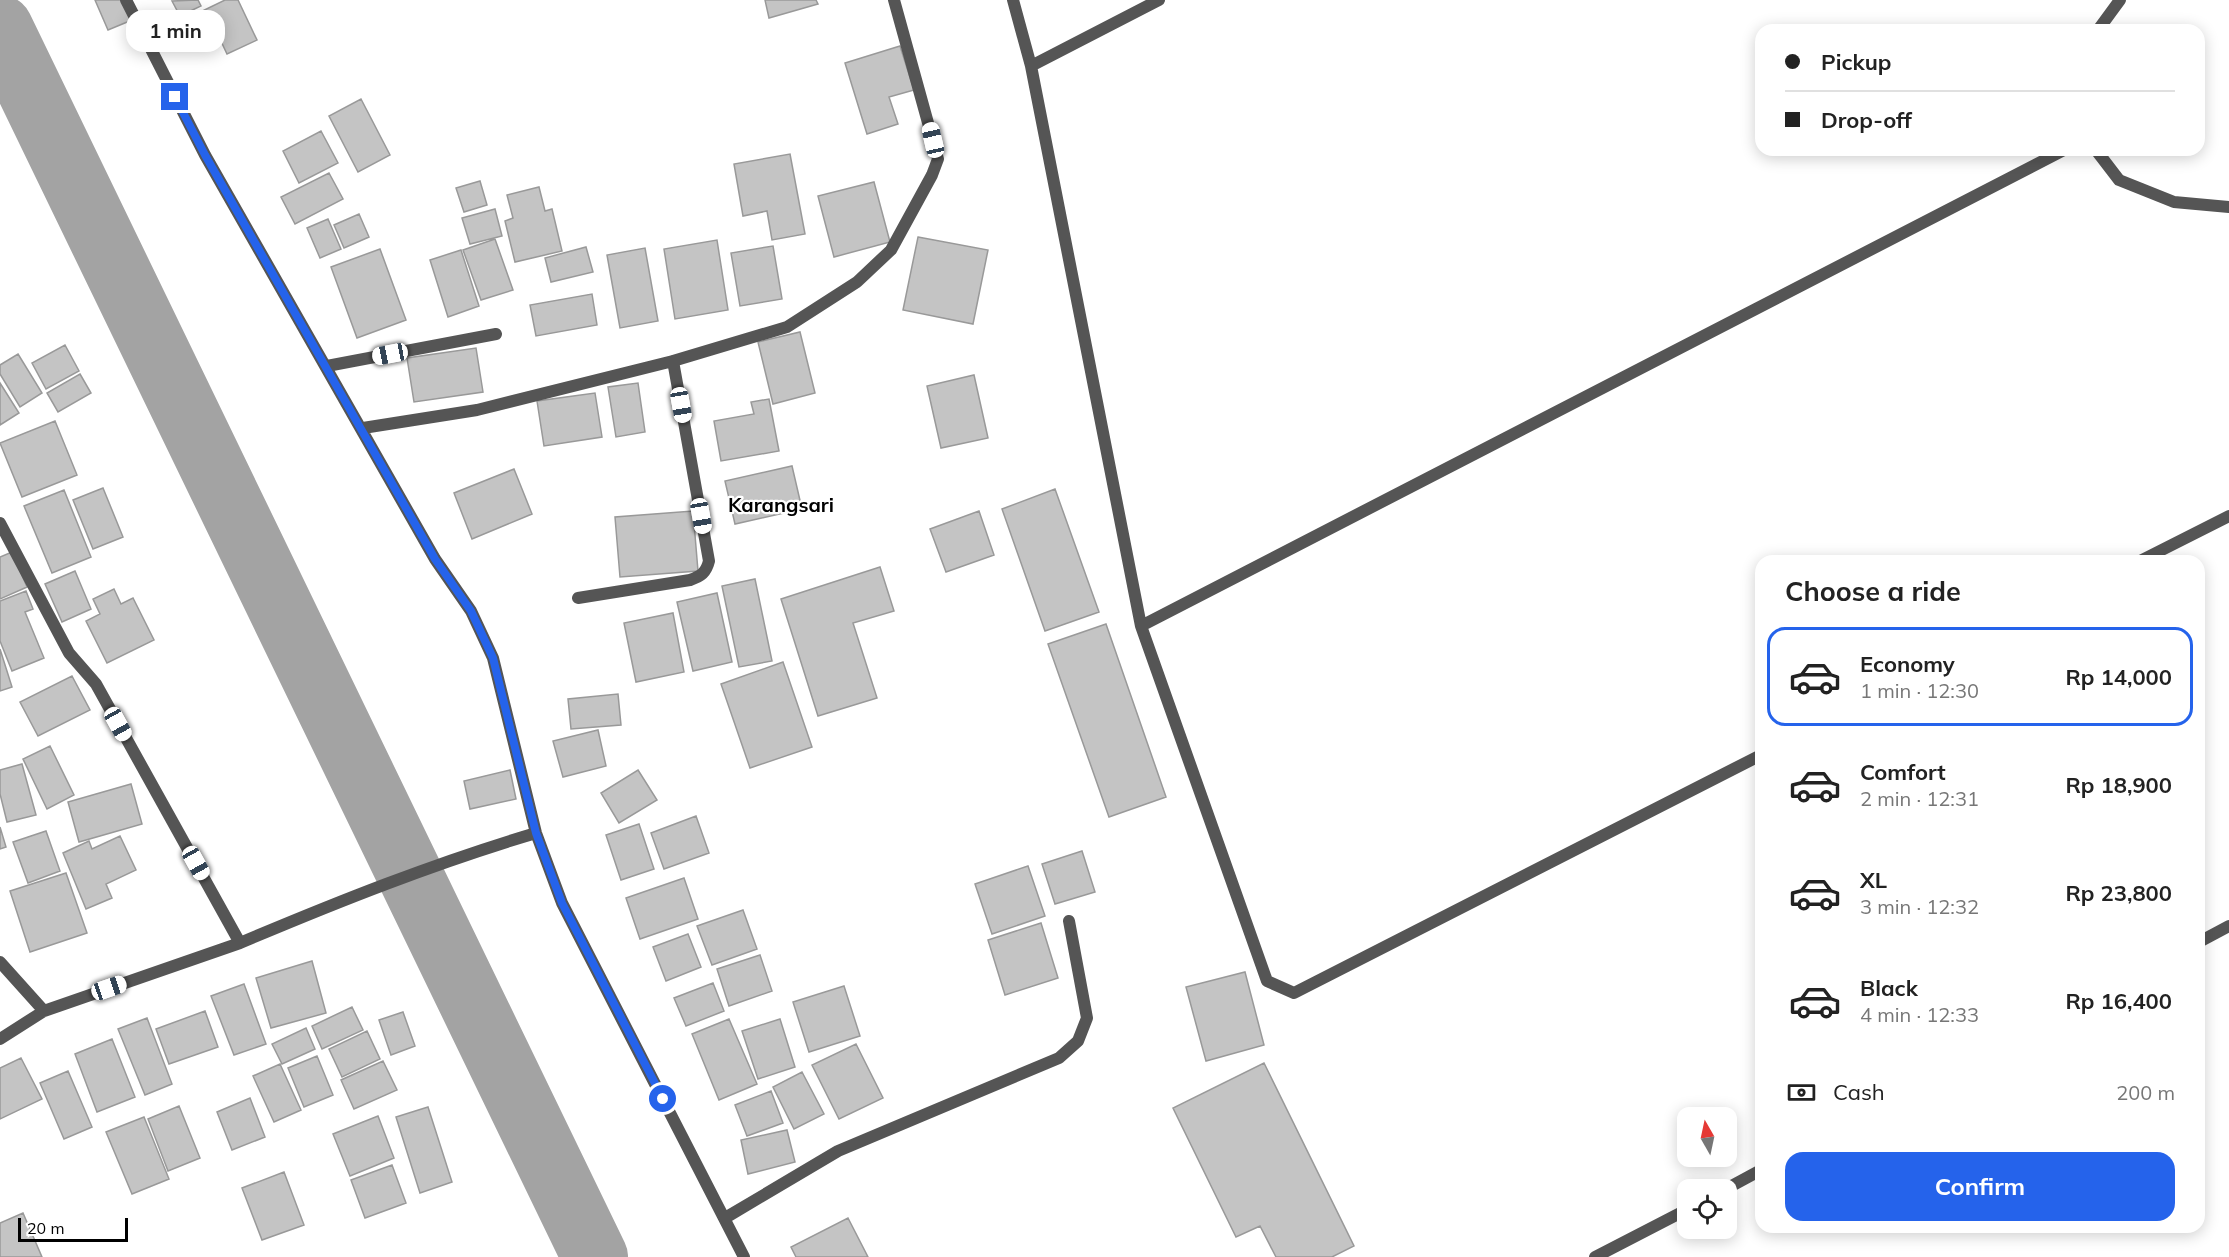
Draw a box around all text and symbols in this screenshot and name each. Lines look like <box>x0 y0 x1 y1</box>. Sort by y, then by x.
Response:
callout: 1 min <box>126 10 225 52</box>
text: 1 min <box>149 18 202 43</box>
text: Pickup <box>1821 48 1891 76</box>
route end <box>161 83 188 110</box>
text: Drop-off <box>1821 106 1912 134</box>
car <box>920 120 946 160</box>
car <box>371 342 409 366</box>
car <box>669 386 693 424</box>
district label: Karangsari <box>728 492 834 517</box>
car <box>689 497 713 535</box>
text: Choose a ride <box>1785 574 1961 608</box>
icon: car <box>1788 650 1842 704</box>
text: Economy <box>1860 650 1955 678</box>
text: Rp 14,000 <box>2065 663 2172 691</box>
text: 1 min · 12:30 <box>1860 678 1979 703</box>
car <box>101 704 135 744</box>
icon: car <box>1788 758 1842 812</box>
text: Comfort <box>1860 758 1946 786</box>
text: Rp 18,900 <box>2065 771 2172 799</box>
text: 2 min · 12:31 <box>1860 786 1979 811</box>
car <box>179 843 213 883</box>
icon: car <box>1788 866 1842 920</box>
text: XL <box>1860 866 1887 894</box>
text: Rp 23,800 <box>2065 879 2172 907</box>
text: 3 min · 12:32 <box>1860 894 1979 919</box>
car <box>89 974 129 1002</box>
icon: car <box>1788 974 1842 1028</box>
text: Black <box>1860 974 1918 1002</box>
text: Rp 16,400 <box>2065 987 2172 1015</box>
text: 4 min · 12:33 <box>1860 1002 1979 1027</box>
icon: cash <box>1785 1076 1818 1109</box>
text: Cash <box>1833 1078 1885 1106</box>
text: 200 m <box>2116 1080 2175 1105</box>
route start <box>649 1085 676 1112</box>
north arrow <box>1677 1107 1737 1167</box>
map controls <box>1677 1107 1737 1239</box>
button: Confirm <box>1785 1152 2175 1221</box>
button: locate <box>1677 1179 1737 1239</box>
scale bar <box>18 1215 128 1242</box>
text: 20 m <box>27 1218 64 1238</box>

